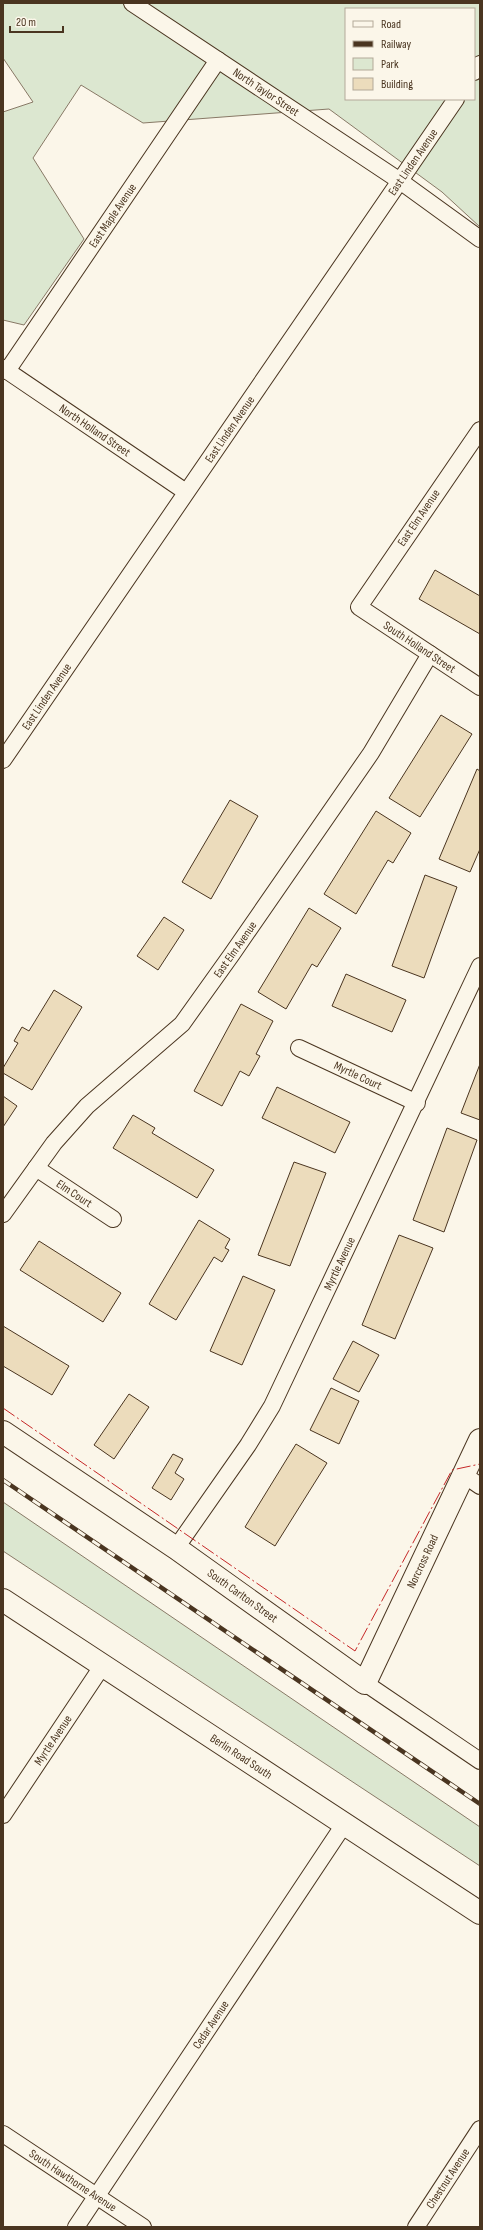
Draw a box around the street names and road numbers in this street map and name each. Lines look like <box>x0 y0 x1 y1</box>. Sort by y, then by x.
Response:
street label: North Taylor Street <box>230 65 302 120</box>
street label: East Linden Avenue <box>385 126 441 198</box>
street label: East Maple Avenue <box>85 180 140 250</box>
street label: East Linden Avenue <box>202 393 258 465</box>
street label: North Holland Street <box>56 401 134 460</box>
street label: East Elm Avenue <box>394 487 444 549</box>
street label: South Holland Street <box>381 618 459 677</box>
street label: East Linden Avenue <box>18 660 75 733</box>
street label: East Elm Avenue <box>210 918 260 981</box>
street label: Myrtle Court <box>332 1058 385 1093</box>
street label: Elm Court <box>54 1176 95 1211</box>
street label: Myrtle Avenue <box>320 1234 358 1293</box>
street label: Norcross Road <box>403 1532 442 1591</box>
street label: South Carlton Street <box>204 1565 281 1626</box>
street label: Myrtle Avenue <box>31 1712 75 1768</box>
street label: Berlin Road South <box>207 1731 275 1782</box>
street label: Cedar Avenue <box>189 1998 232 2052</box>
street label: Chestnut Avenue <box>423 2145 473 2211</box>
street label: South Hawthorne Avenue <box>26 2146 120 2215</box>

